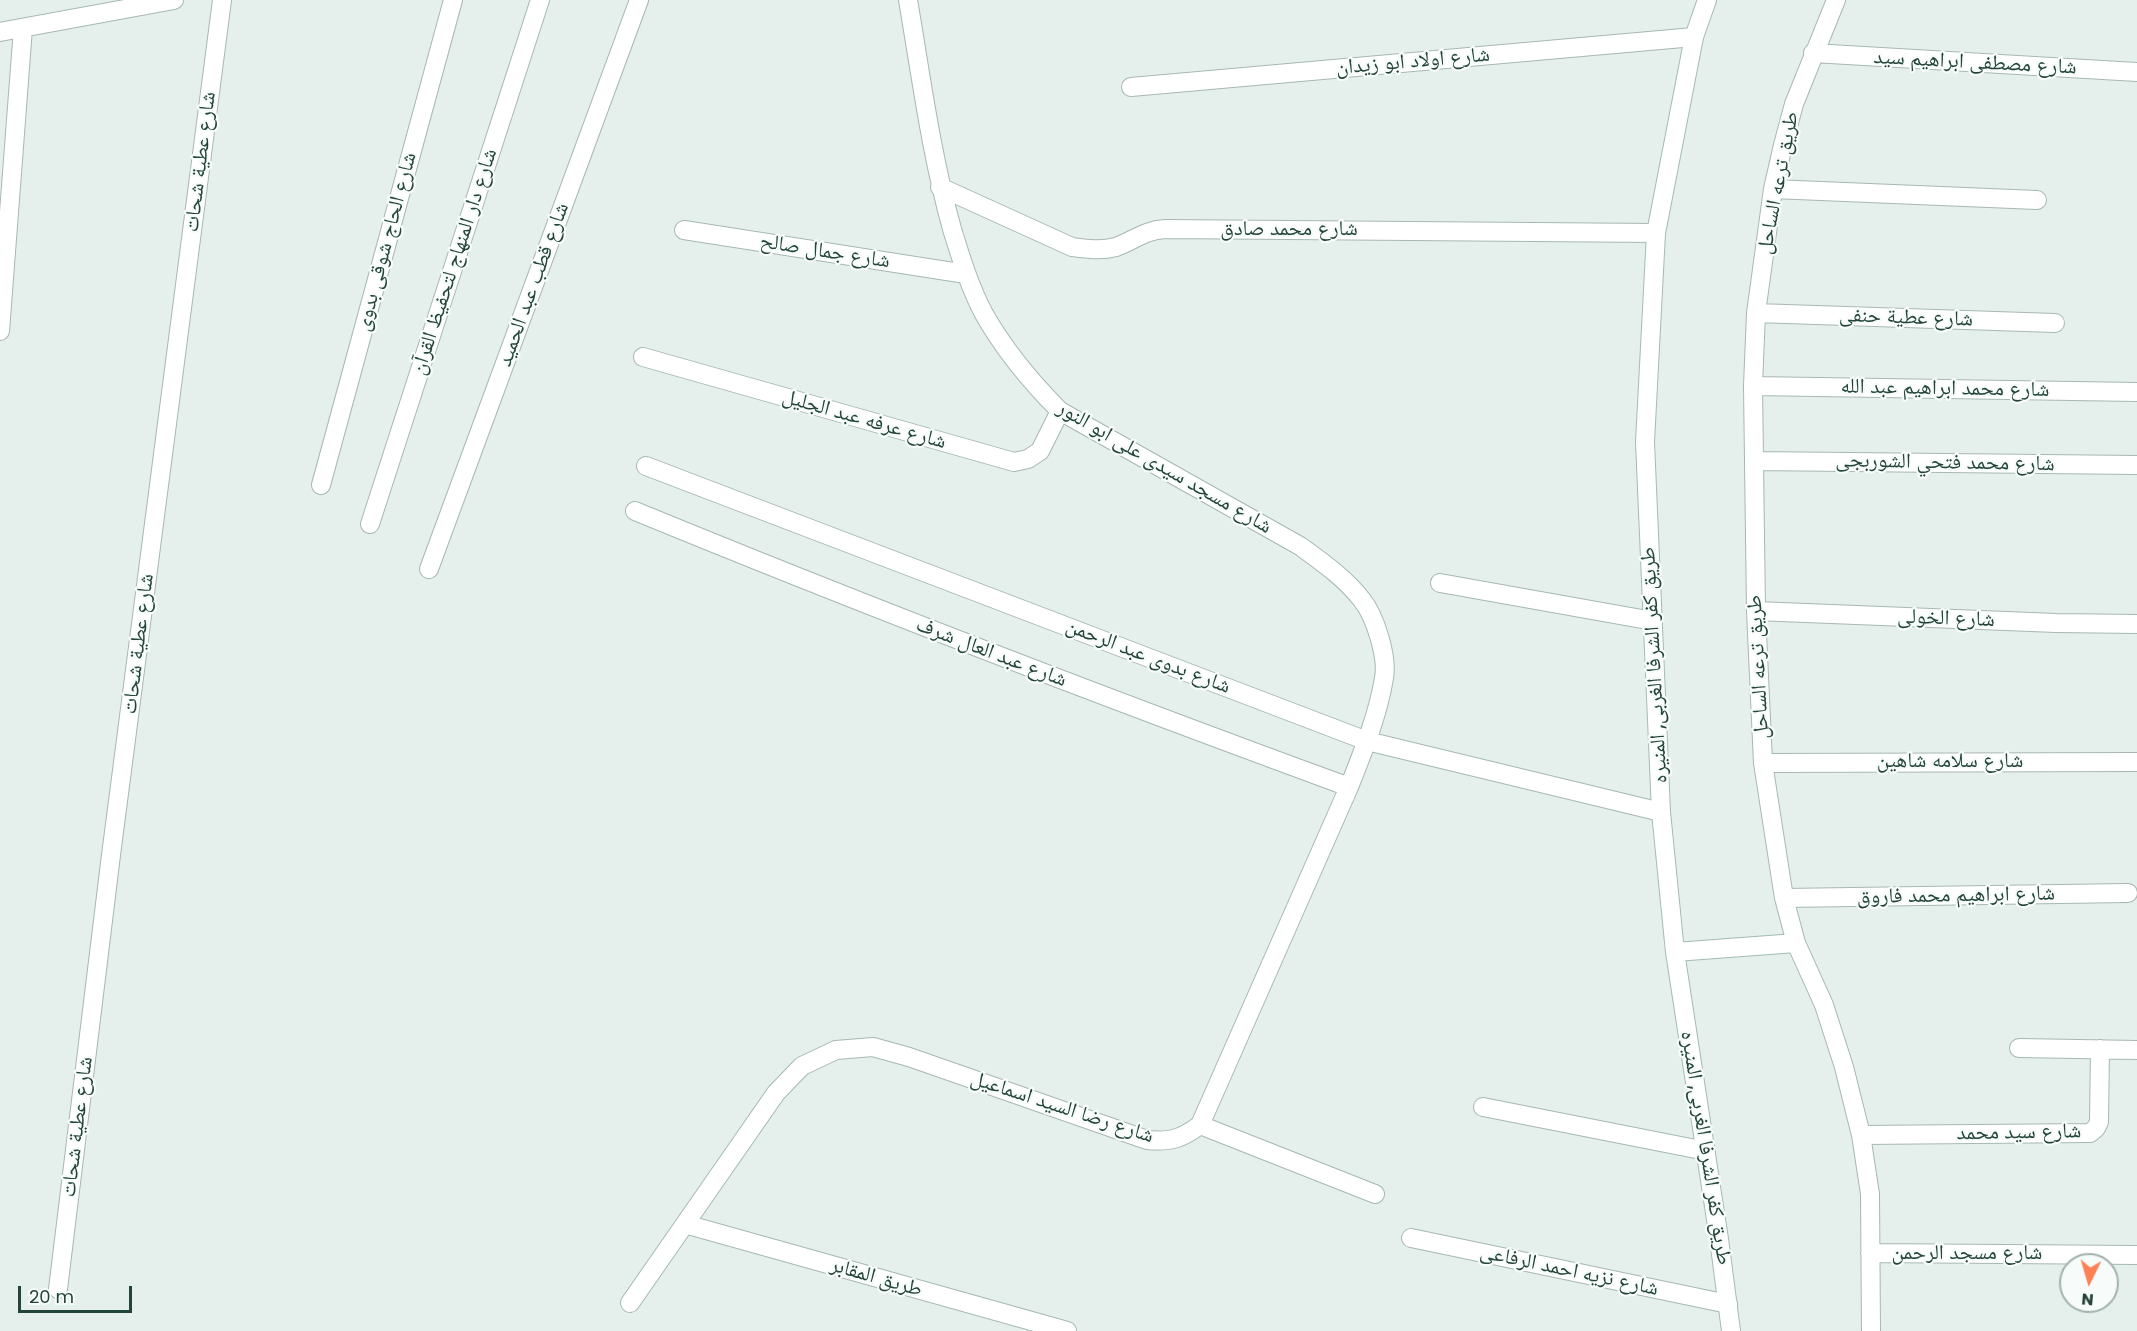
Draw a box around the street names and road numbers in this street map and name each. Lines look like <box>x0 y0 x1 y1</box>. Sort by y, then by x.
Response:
street label: شارع اولاد ابو زيدان <box>1335 43 1491 81</box>
street label: شارع مصطفى ابراهيم سيد <box>1873 45 2077 81</box>
street label: شارع عطية شحات <box>180 90 222 234</box>
street label: طريق ترعه الساحل <box>1753 110 1805 256</box>
street label: شارع دار المنهاج لتحفيظ القرآن <box>406 146 504 378</box>
street label: شارع الحاج شوقى بدوى <box>351 150 423 334</box>
street label: شارع قطب عبد الحميد <box>493 200 575 370</box>
street label: شارع محمد صادق <box>1220 217 1358 243</box>
street label: شارع جمال صالح <box>758 229 892 275</box>
street label: شارع عطية حنفى <box>1839 303 1973 333</box>
street label: شارع محمد ابراهيم عبد الله <box>1840 375 2050 403</box>
street label: شارع عرفه عبد الجليل <box>779 385 949 455</box>
street label: شارع مسجد سيدى على ابو النور <box>1052 396 1276 540</box>
street label: شارع محمد فتحي الشوربجى <box>1835 448 2055 478</box>
street label: طريق كفر الشرفا الغربى, المنيره <box>1636 546 1674 784</box>
street label: شارع عطية شحات <box>118 572 160 716</box>
street label: طريق ترعه الساحل <box>1743 594 1775 740</box>
street label: شارع الخولى <box>1897 605 1995 633</box>
street label: شارع عبد العال شرف <box>912 613 1070 693</box>
street label: شارع بدوى عبد الرحمن <box>1062 614 1234 700</box>
street label: شارع سلامه شاهين <box>1877 749 2023 775</box>
street label: شارع ابراهيم محمد فاروق <box>1857 882 2055 910</box>
street label: طريق كفر الشرفا الغربى, المنيره <box>1674 1029 1736 1267</box>
street label: شارع عطية شحات <box>57 1055 99 1199</box>
street label: شارع رضا السيد اسماعيل <box>967 1067 1157 1149</box>
street label: شارع سيد محمد <box>1956 1119 2082 1147</box>
street label: شارع نزيه احمد الرفاعى <box>1477 1240 1661 1302</box>
street label: شارع مسجد الرحمن <box>1892 1241 2042 1267</box>
street label: طريق المقابر <box>827 1253 925 1303</box>

